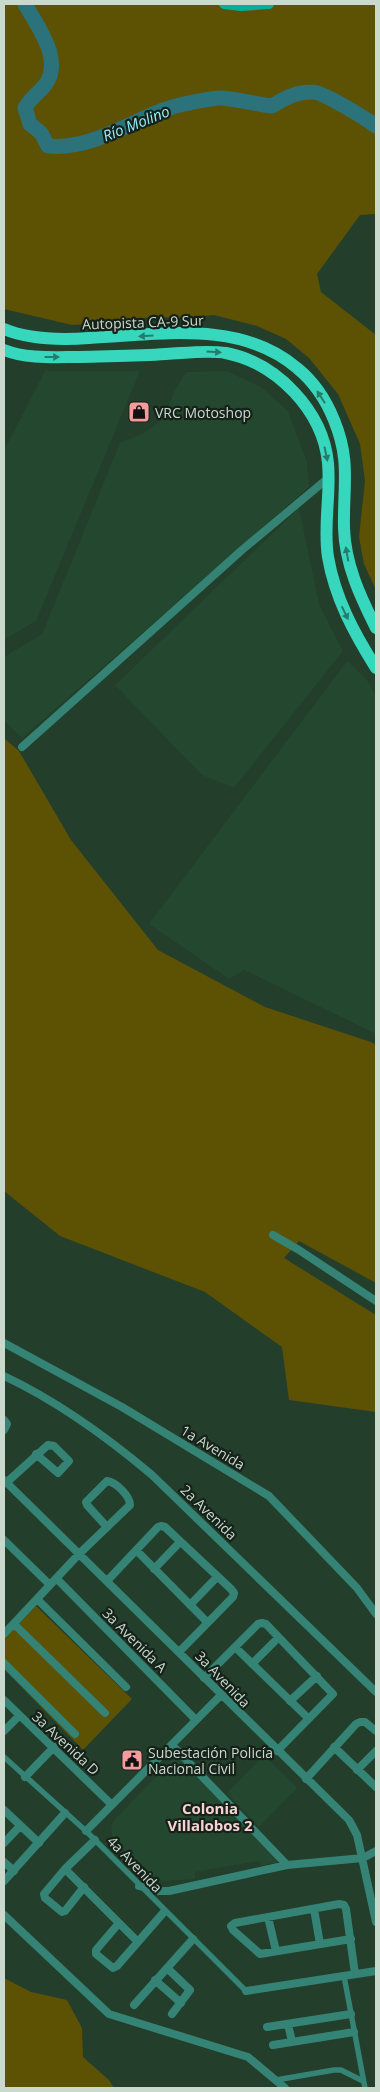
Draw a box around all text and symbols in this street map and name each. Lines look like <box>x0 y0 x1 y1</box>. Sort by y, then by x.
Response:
water label: Río Molino <box>100 101 172 145</box>
street label: Autopista CA-9 Sur <box>82 310 204 334</box>
one-way arrow <box>138 332 154 340</box>
one-way arrow <box>206 349 222 357</box>
one-way arrow <box>44 353 60 361</box>
one-way arrow <box>316 390 326 403</box>
shop icon: VRC Motoshop <box>127 400 151 424</box>
place label: VRC Motoshop <box>155 403 251 422</box>
one-way arrow <box>322 446 330 462</box>
one-way arrow <box>343 545 351 561</box>
one-way arrow <box>342 606 350 620</box>
street label: 1a Avenida <box>177 1420 249 1474</box>
street label: 2a Avenida <box>177 1480 241 1544</box>
street label: 3a Avenida A <box>99 1604 172 1677</box>
street label: 3a Avenida <box>191 1647 255 1711</box>
street label: 3a Avenida D <box>28 1707 104 1779</box>
place label: Subestación Policía Nacional Civil <box>148 1743 273 1778</box>
public building icon: Subestación Policía Nacional Civil <box>120 1748 144 1772</box>
district label: Colonia Villalobos 2 <box>167 1798 253 1835</box>
street label: 4a Avenida <box>103 1832 167 1896</box>

